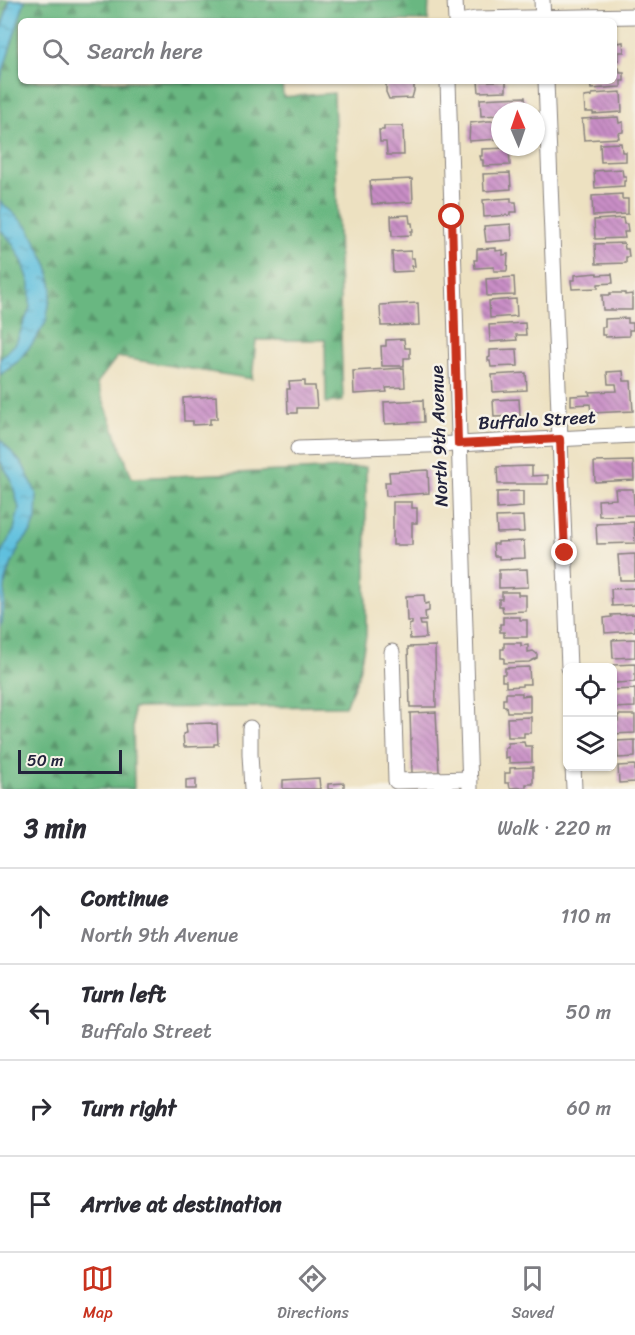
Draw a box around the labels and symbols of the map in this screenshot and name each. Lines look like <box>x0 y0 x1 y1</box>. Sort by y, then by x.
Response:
north arrow <box>491 102 545 156</box>
route start <box>438 203 464 229</box>
street label: North 9th Avenue <box>421 364 457 507</box>
street label: Buffalo Street <box>477 401 597 439</box>
route end <box>551 539 577 565</box>
scale bar <box>18 747 122 774</box>

